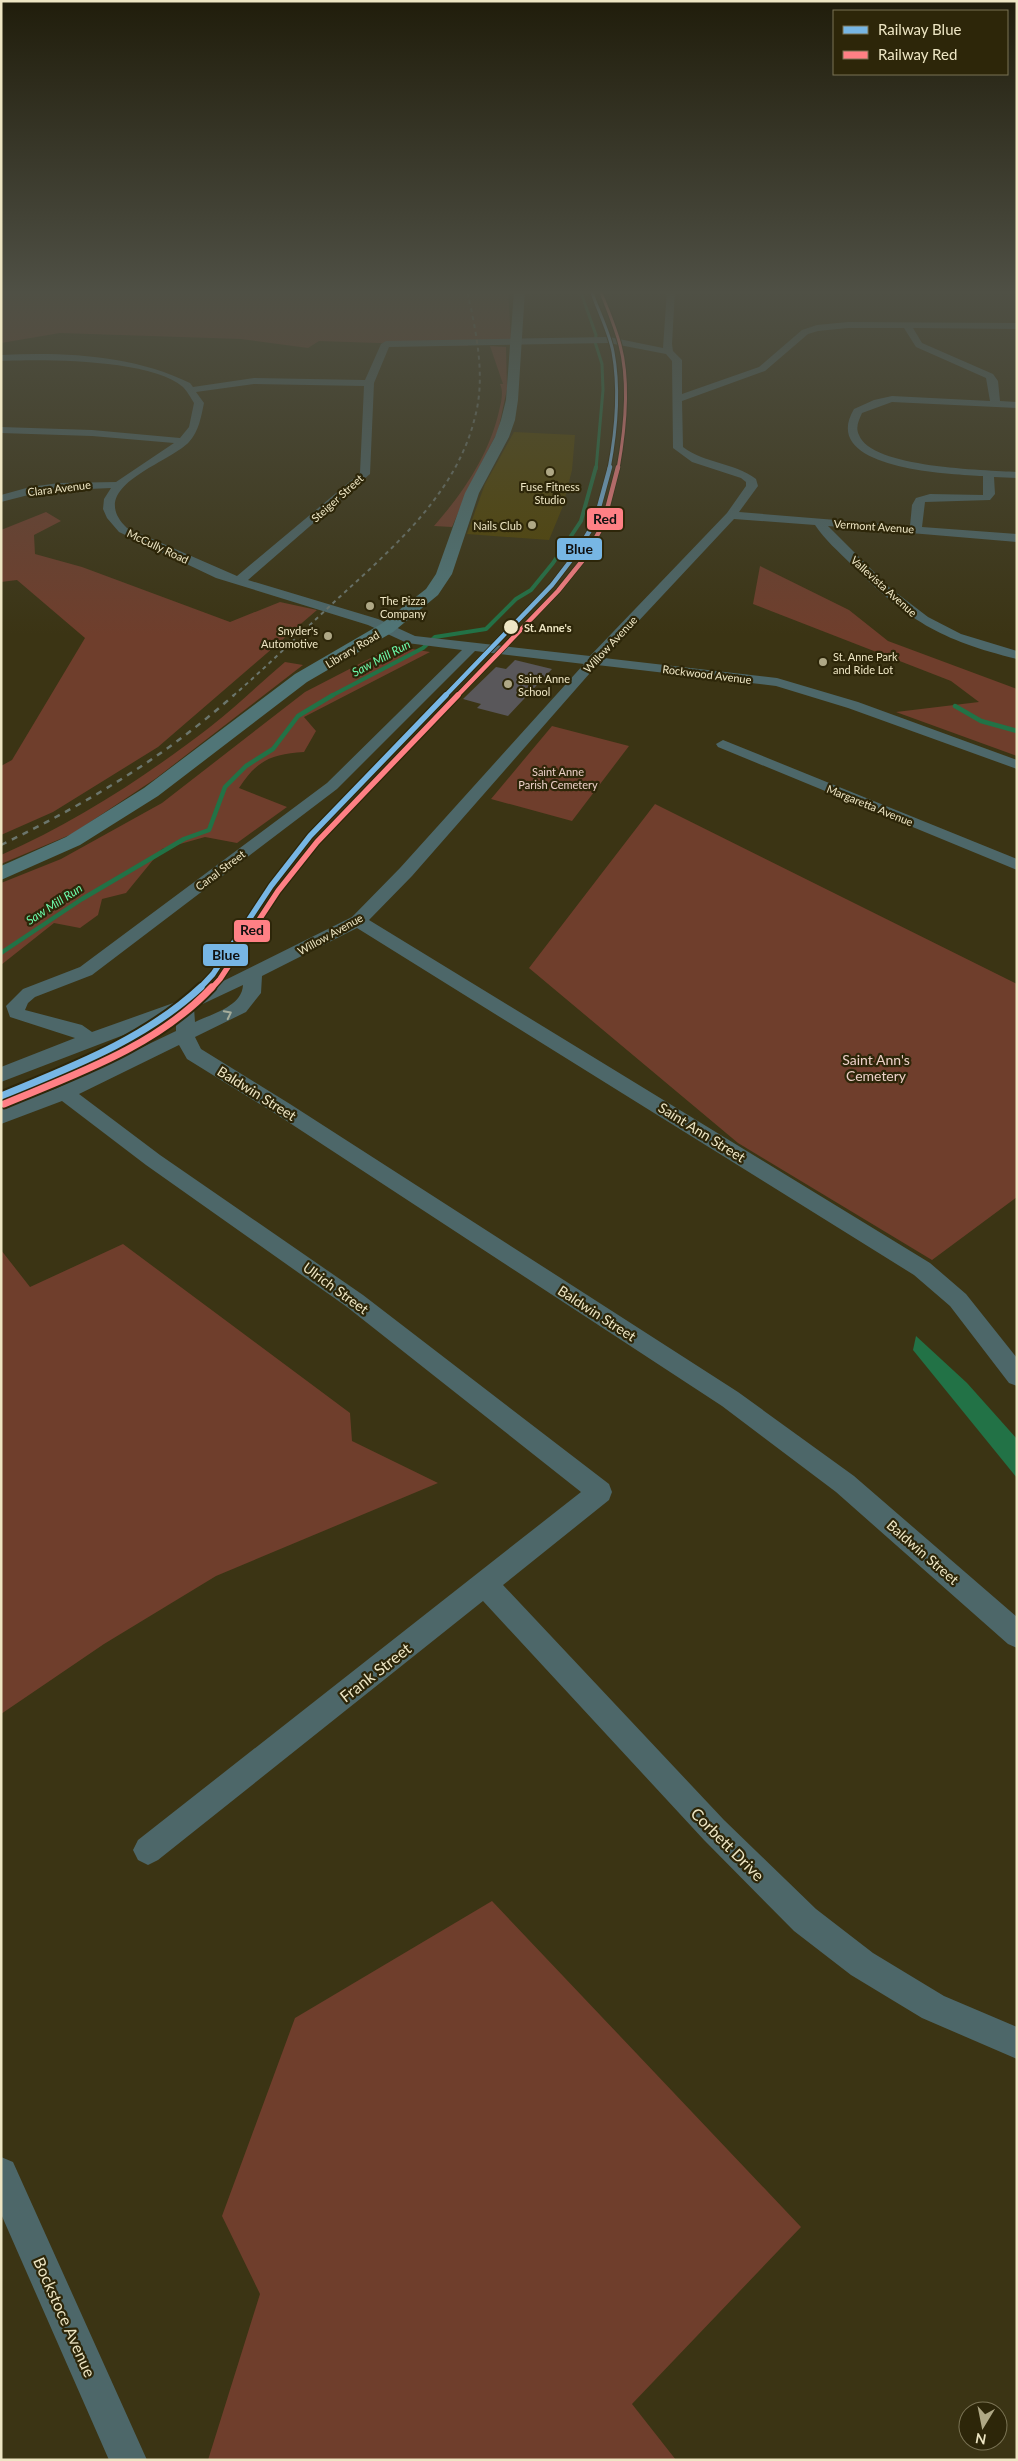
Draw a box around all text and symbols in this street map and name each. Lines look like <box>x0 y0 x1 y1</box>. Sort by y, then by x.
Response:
legend <box>833 10 1008 75</box>
text: Railway Blue <box>878 20 962 38</box>
text: Railway Red <box>878 45 957 63</box>
marker: Fuse Fitness Studio <box>544 466 556 478</box>
street label: Steiger Street <box>308 471 366 525</box>
street label: Clara Avenue <box>27 478 92 498</box>
place label: Fuse Fitness Studio <box>520 480 580 506</box>
line badge: Red <box>586 507 624 531</box>
text: Red <box>593 510 617 527</box>
street label: Vermont Avenue <box>833 517 915 535</box>
place label: Nails Club <box>473 519 522 532</box>
marker: Nails Club <box>526 519 538 531</box>
street label: McCully Road <box>125 526 191 566</box>
line badge: Blue <box>556 537 603 561</box>
text: Blue <box>565 540 593 557</box>
street label: Vallevista Avenue <box>848 553 920 619</box>
place label: The Pizza Company <box>380 594 426 620</box>
marker: The Pizza Company <box>364 600 376 612</box>
street label: Willow Avenue <box>580 613 640 675</box>
marker: St. Anne's <box>502 618 520 636</box>
place label: St. Anne's <box>524 621 572 634</box>
place label: Snyder's Automotive <box>261 624 318 650</box>
street label: Library Road <box>323 628 381 670</box>
marker: Snyder's Automotive <box>322 630 334 642</box>
water label: Saw Mill Run <box>349 636 413 680</box>
place label: St. Anne Park and Ride Lot <box>833 650 898 676</box>
marker: St. Anne Park and Ride Lot <box>817 656 829 668</box>
street label: Rockwood Avenue <box>662 662 752 686</box>
place label: Saint Anne School <box>518 672 570 698</box>
marker: Saint Anne School <box>502 678 514 690</box>
park label: Saint Anne Parish Cemetery <box>518 765 598 791</box>
street label: Margaretta Avenue <box>825 782 915 828</box>
street label: Canal Street <box>193 847 247 893</box>
water label: Saw Mill Run <box>23 880 85 928</box>
street label: Willow Avenue <box>295 911 365 957</box>
line badge: Red <box>233 919 271 943</box>
text: Red <box>240 921 264 938</box>
line badge: Blue <box>202 943 249 967</box>
text: Blue <box>212 946 240 963</box>
one-way arrow <box>223 1010 232 1020</box>
park label: Saint Ann's Cemetery <box>842 1051 910 1084</box>
street label: Baldwin Street <box>214 1062 300 1124</box>
street label: Saint Ann Street <box>655 1099 749 1165</box>
street label: Ulrich Street <box>300 1259 372 1317</box>
street label: Baldwin Street <box>555 1281 639 1345</box>
street label: Baldwin Street <box>884 1516 962 1588</box>
street label: Frank Street <box>336 1638 415 1706</box>
street label: Corbett Drive <box>687 1803 769 1885</box>
street label: Bockstoce Avenue <box>30 2254 100 2380</box>
north arrow <box>958 2401 1008 2451</box>
text: N <box>974 2430 987 2449</box>

